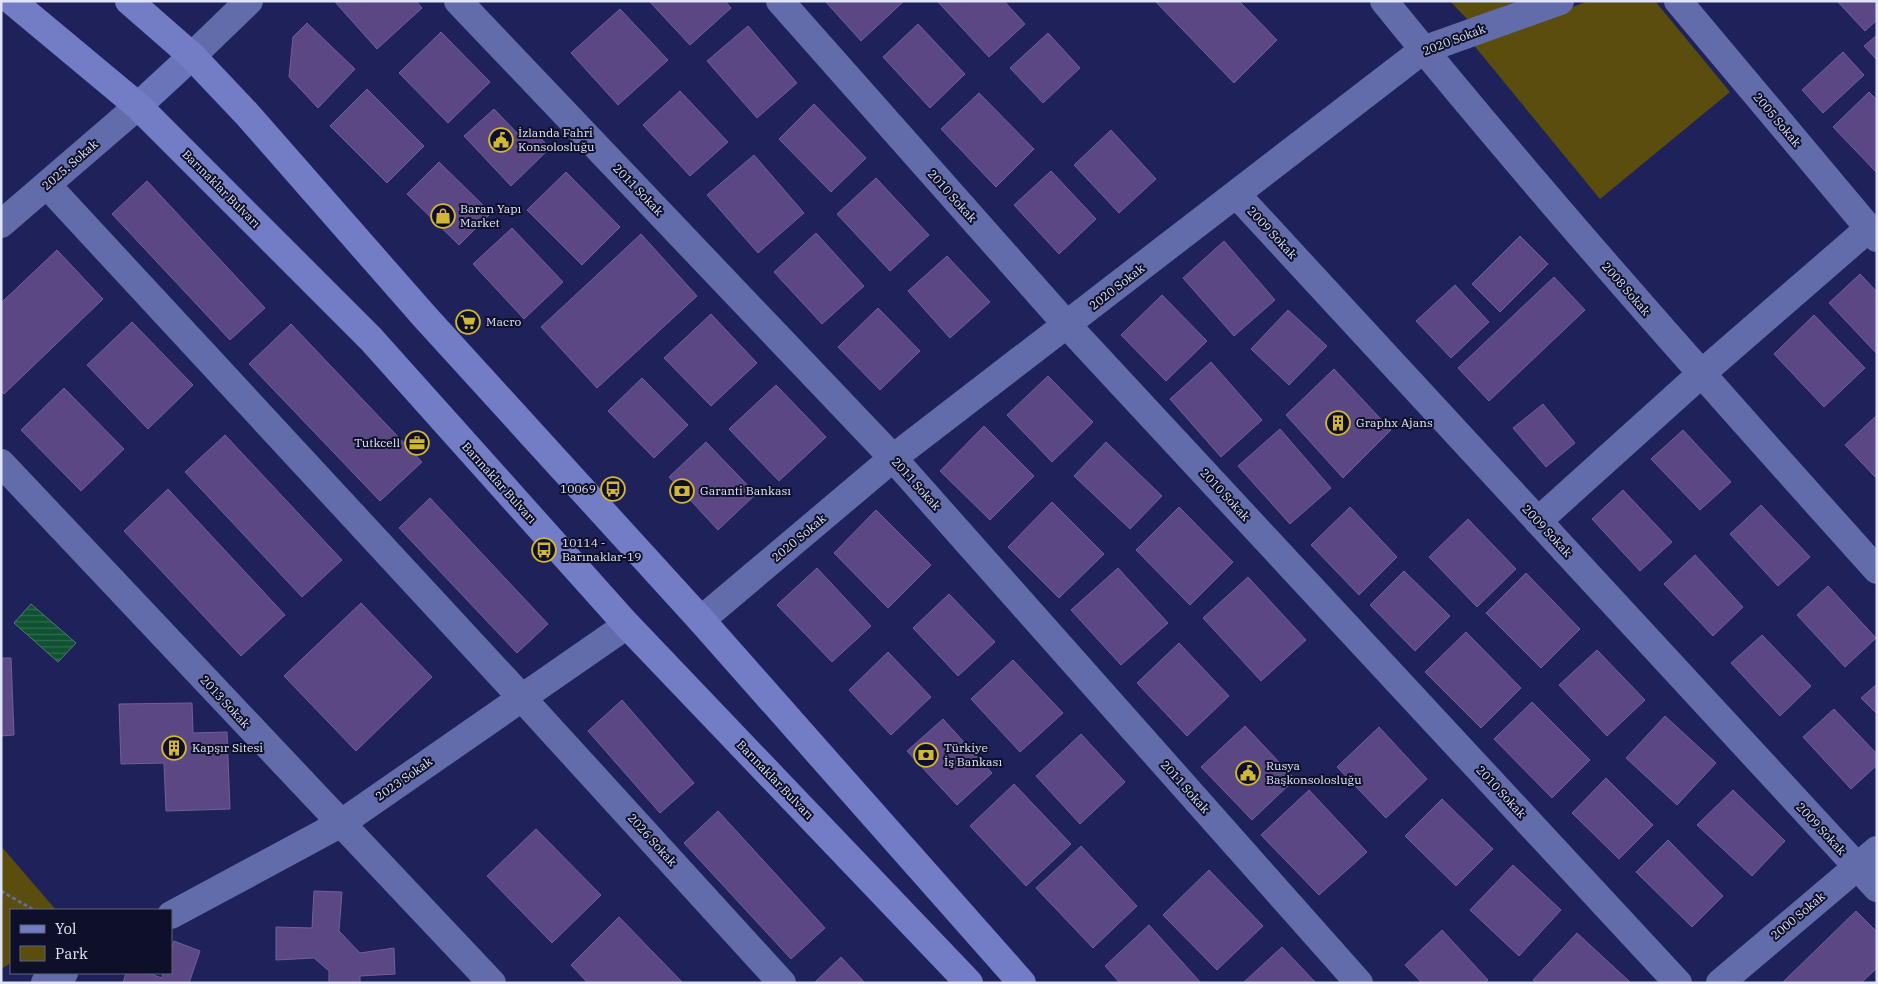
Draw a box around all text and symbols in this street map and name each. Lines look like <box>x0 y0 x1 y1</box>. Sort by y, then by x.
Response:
street label: 2020 Sokak <box>1420 21 1487 58</box>
street label: 2005 Sokak <box>1750 90 1804 150</box>
place label: İzlanda Fahri Konsolosluğu <box>518 125 595 154</box>
public building icon: İzlanda Fahri Konsolosluğu <box>488 127 514 153</box>
street label: 2025. Sokak <box>39 136 101 193</box>
street label: Barınaklar Bulvarı <box>179 147 264 231</box>
street label: 2011 Sokak <box>610 161 667 219</box>
street label: 2010 Sokak <box>925 166 980 225</box>
place label: Baran Yapı Market <box>460 201 522 230</box>
shop icon: Baran Yapı Market <box>430 203 456 229</box>
street label: 2009 Sokak <box>1244 203 1300 262</box>
street label: 2008 Sokak <box>1599 259 1654 318</box>
street label: 2020 Sokak <box>1086 260 1147 313</box>
supermarket icon: Macro <box>455 309 481 335</box>
place label: Macro <box>486 314 522 329</box>
building icon: Graphx Ajans <box>1325 410 1351 436</box>
place label: Graphx Ajans <box>1356 415 1433 430</box>
office icon: Tutkcell <box>404 430 430 456</box>
place label: Tutkcell <box>354 435 400 450</box>
street label: Barınaklar Bulvarı <box>459 439 540 526</box>
street label: 2011 Sokak <box>889 454 944 513</box>
street label: 2010 Sokak <box>1197 465 1253 524</box>
bus stop icon: 10069 <box>600 476 626 502</box>
bank icon: Garanti Bankası <box>669 478 695 504</box>
place label: 10069 <box>560 481 596 496</box>
place label: Garanti Bankası <box>700 483 791 498</box>
street label: 2009 Sokak <box>1519 501 1575 560</box>
street label: 2020 Sokak <box>769 511 829 565</box>
place label: 10114 - Barınaklar-19 <box>562 535 641 564</box>
bus stop icon: 10114 - Barınaklar-19 <box>531 537 557 563</box>
street label: 2013 Sokak <box>197 672 253 731</box>
building icon: Kapşır Sitesi <box>161 735 187 761</box>
street label: Barınaklar Bulvarı <box>734 737 817 822</box>
place label: Kapşır Sitesi <box>192 740 263 755</box>
place label: Türkiye İş Bankası <box>944 740 1002 769</box>
bank icon: Türkiye İş Bankası <box>913 742 939 768</box>
street label: 2023 Sokak <box>372 754 435 804</box>
street label: 2011 Sokak <box>1158 757 1213 816</box>
place label: Rusya Başkonsolosluğu <box>1266 758 1362 787</box>
public building icon: Rusya Başkonsolosluğu <box>1235 760 1261 786</box>
street label: 2010 Sokak <box>1473 762 1529 821</box>
street label: 2009 Sokak <box>1793 799 1849 858</box>
street label: 2026 Sokak <box>625 810 680 869</box>
street label: 2000 Sokak <box>1768 889 1828 943</box>
legend <box>10 909 172 974</box>
text: Yol <box>55 919 76 938</box>
text: Park <box>55 944 88 963</box>

